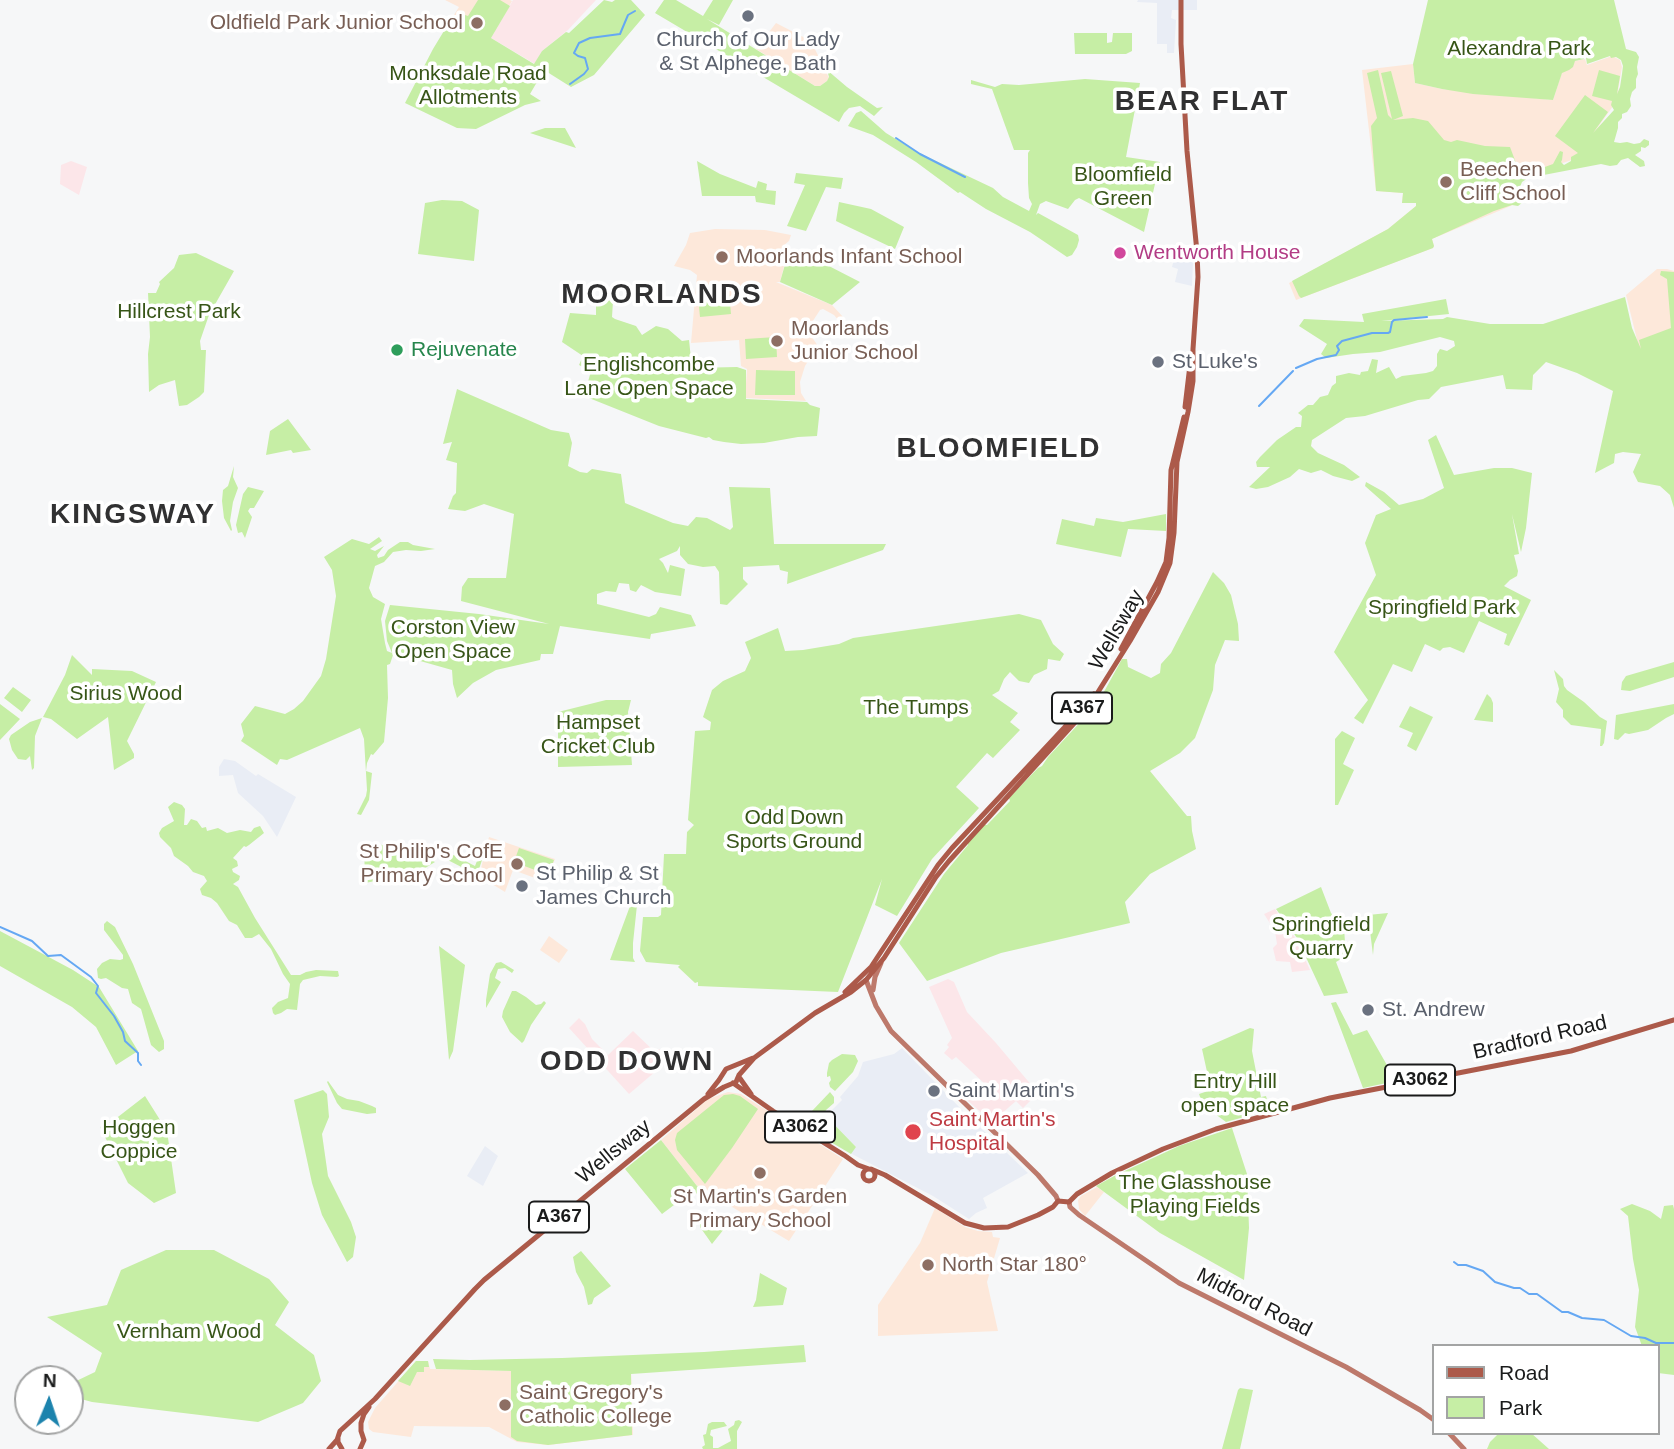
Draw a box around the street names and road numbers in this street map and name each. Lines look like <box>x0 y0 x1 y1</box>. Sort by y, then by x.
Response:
street label: Wellsway <box>1084 585 1150 675</box>
road number: A367 <box>1052 692 1112 723</box>
street label: Bradford Road <box>1471 1010 1609 1066</box>
road number: A3062 <box>1385 1064 1455 1096</box>
road number: A3062 <box>765 1112 835 1142</box>
street label: Wellsway <box>572 1114 656 1190</box>
road number: A367 <box>529 1202 589 1232</box>
street label: Midford Road <box>1192 1263 1316 1343</box>

